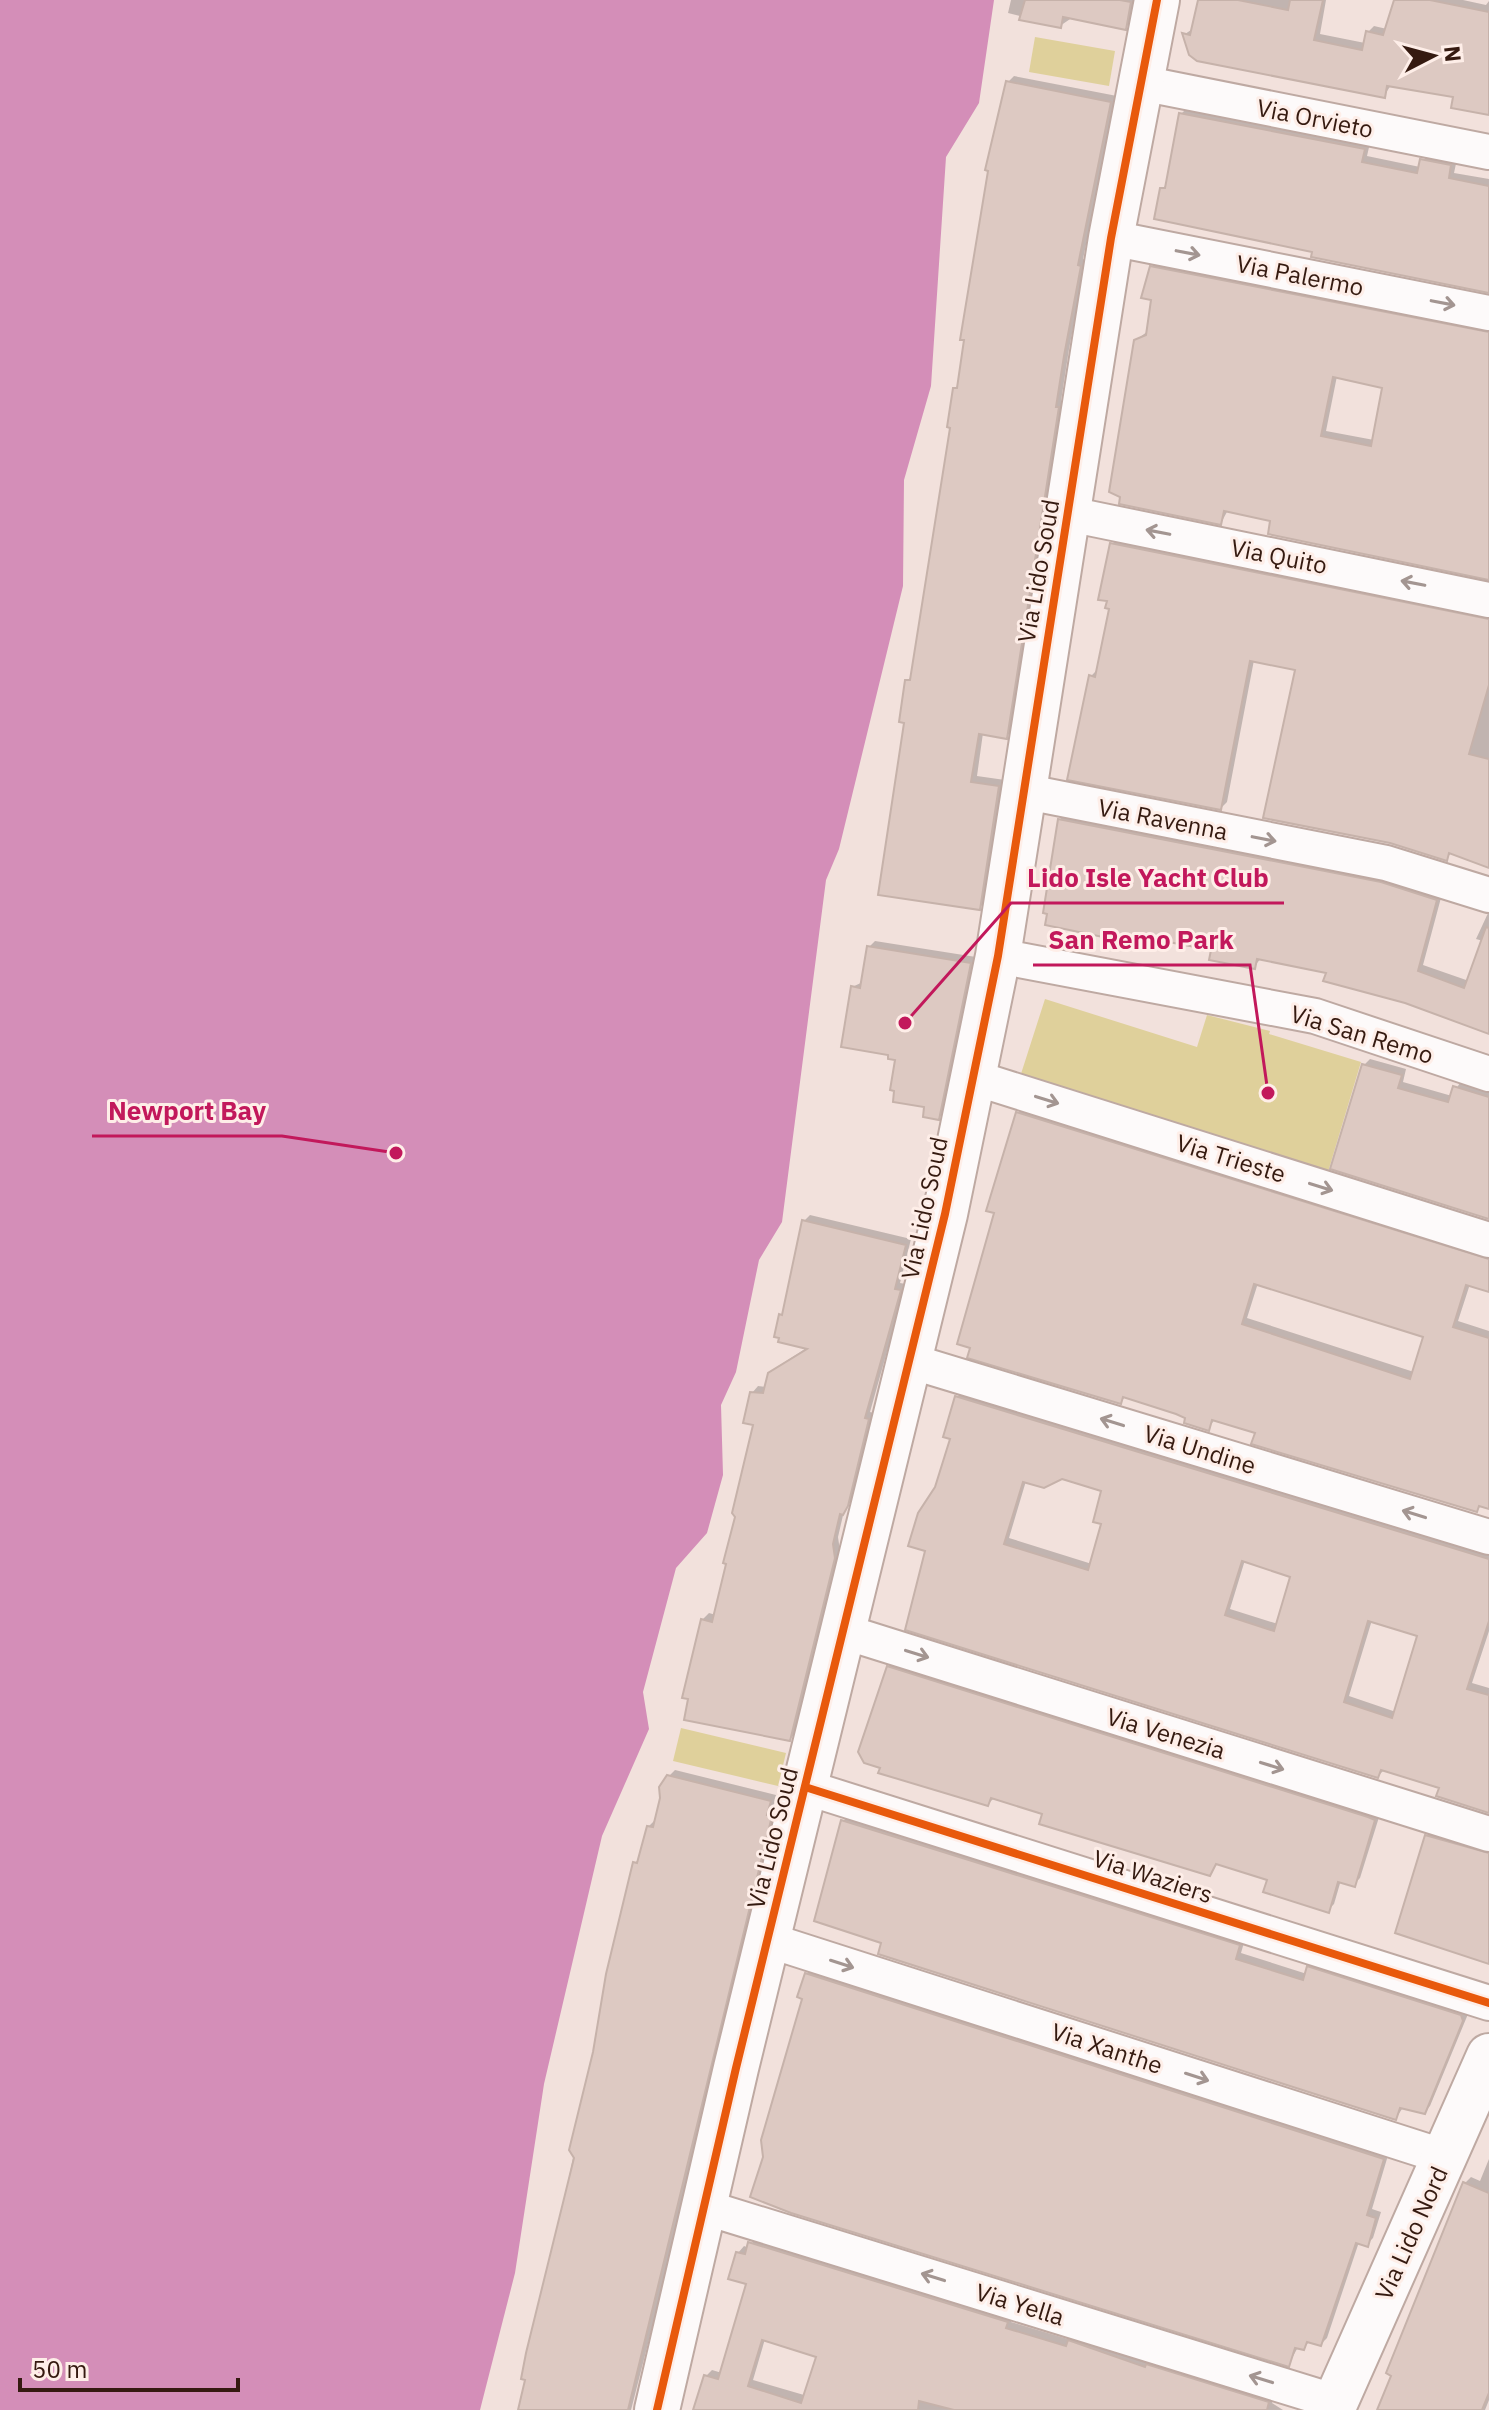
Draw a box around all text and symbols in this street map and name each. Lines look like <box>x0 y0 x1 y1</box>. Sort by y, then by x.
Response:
north arrow <box>1393 16 1473 96</box>
text: N <box>1438 44 1469 63</box>
street label: Via Orvieto <box>1254 91 1376 145</box>
one-way arrow <box>1174 246 1200 261</box>
street label: Via Palermo <box>1234 247 1366 303</box>
one-way arrow <box>1430 297 1455 312</box>
street label: Via Lido Soud <box>1010 497 1066 645</box>
one-way arrow <box>1146 524 1171 539</box>
street label: Via Quito <box>1228 531 1330 581</box>
one-way arrow <box>1401 575 1426 590</box>
street label: Via Ravenna <box>1095 791 1231 847</box>
one-way arrow <box>1250 832 1276 847</box>
callout: Lido Isle Yacht Club <box>1011 853 1284 903</box>
text: Lido Isle Yacht Club <box>1027 860 1269 894</box>
callout: San Remo Park <box>1033 915 1250 965</box>
text: San Remo Park <box>1048 922 1234 956</box>
street label: Via San Remo <box>1287 997 1437 1071</box>
callout: Newport Bay <box>92 1086 282 1136</box>
text: Newport Bay <box>108 1093 266 1127</box>
one-way arrow <box>1034 1094 1059 1109</box>
street label: Via Trieste <box>1172 1126 1290 1190</box>
street label: Via Lido Soud <box>893 1134 955 1282</box>
one-way arrow <box>1308 1180 1334 1195</box>
one-way arrow <box>1100 1414 1126 1429</box>
street label: Via Undine <box>1140 1417 1260 1481</box>
one-way arrow <box>1402 1506 1427 1521</box>
one-way arrow <box>904 1648 929 1663</box>
street label: Via Venezia <box>1103 1700 1230 1766</box>
one-way arrow <box>1258 1759 1284 1774</box>
street label: Via Lido Soud <box>739 1764 805 1912</box>
street label: Via Waziers <box>1089 1842 1217 1910</box>
one-way arrow <box>830 1957 855 1972</box>
street label: Via Xanthe <box>1047 2015 1167 2081</box>
one-way arrow <box>1183 2070 1209 2085</box>
street label: Via Lido Nord <box>1367 2161 1455 2305</box>
one-way arrow <box>920 2269 946 2284</box>
street label: Via Yella <box>972 2275 1068 2333</box>
scale bar <box>20 2342 238 2392</box>
text: 50 m <box>32 2353 87 2385</box>
one-way arrow <box>1249 2371 1275 2386</box>

